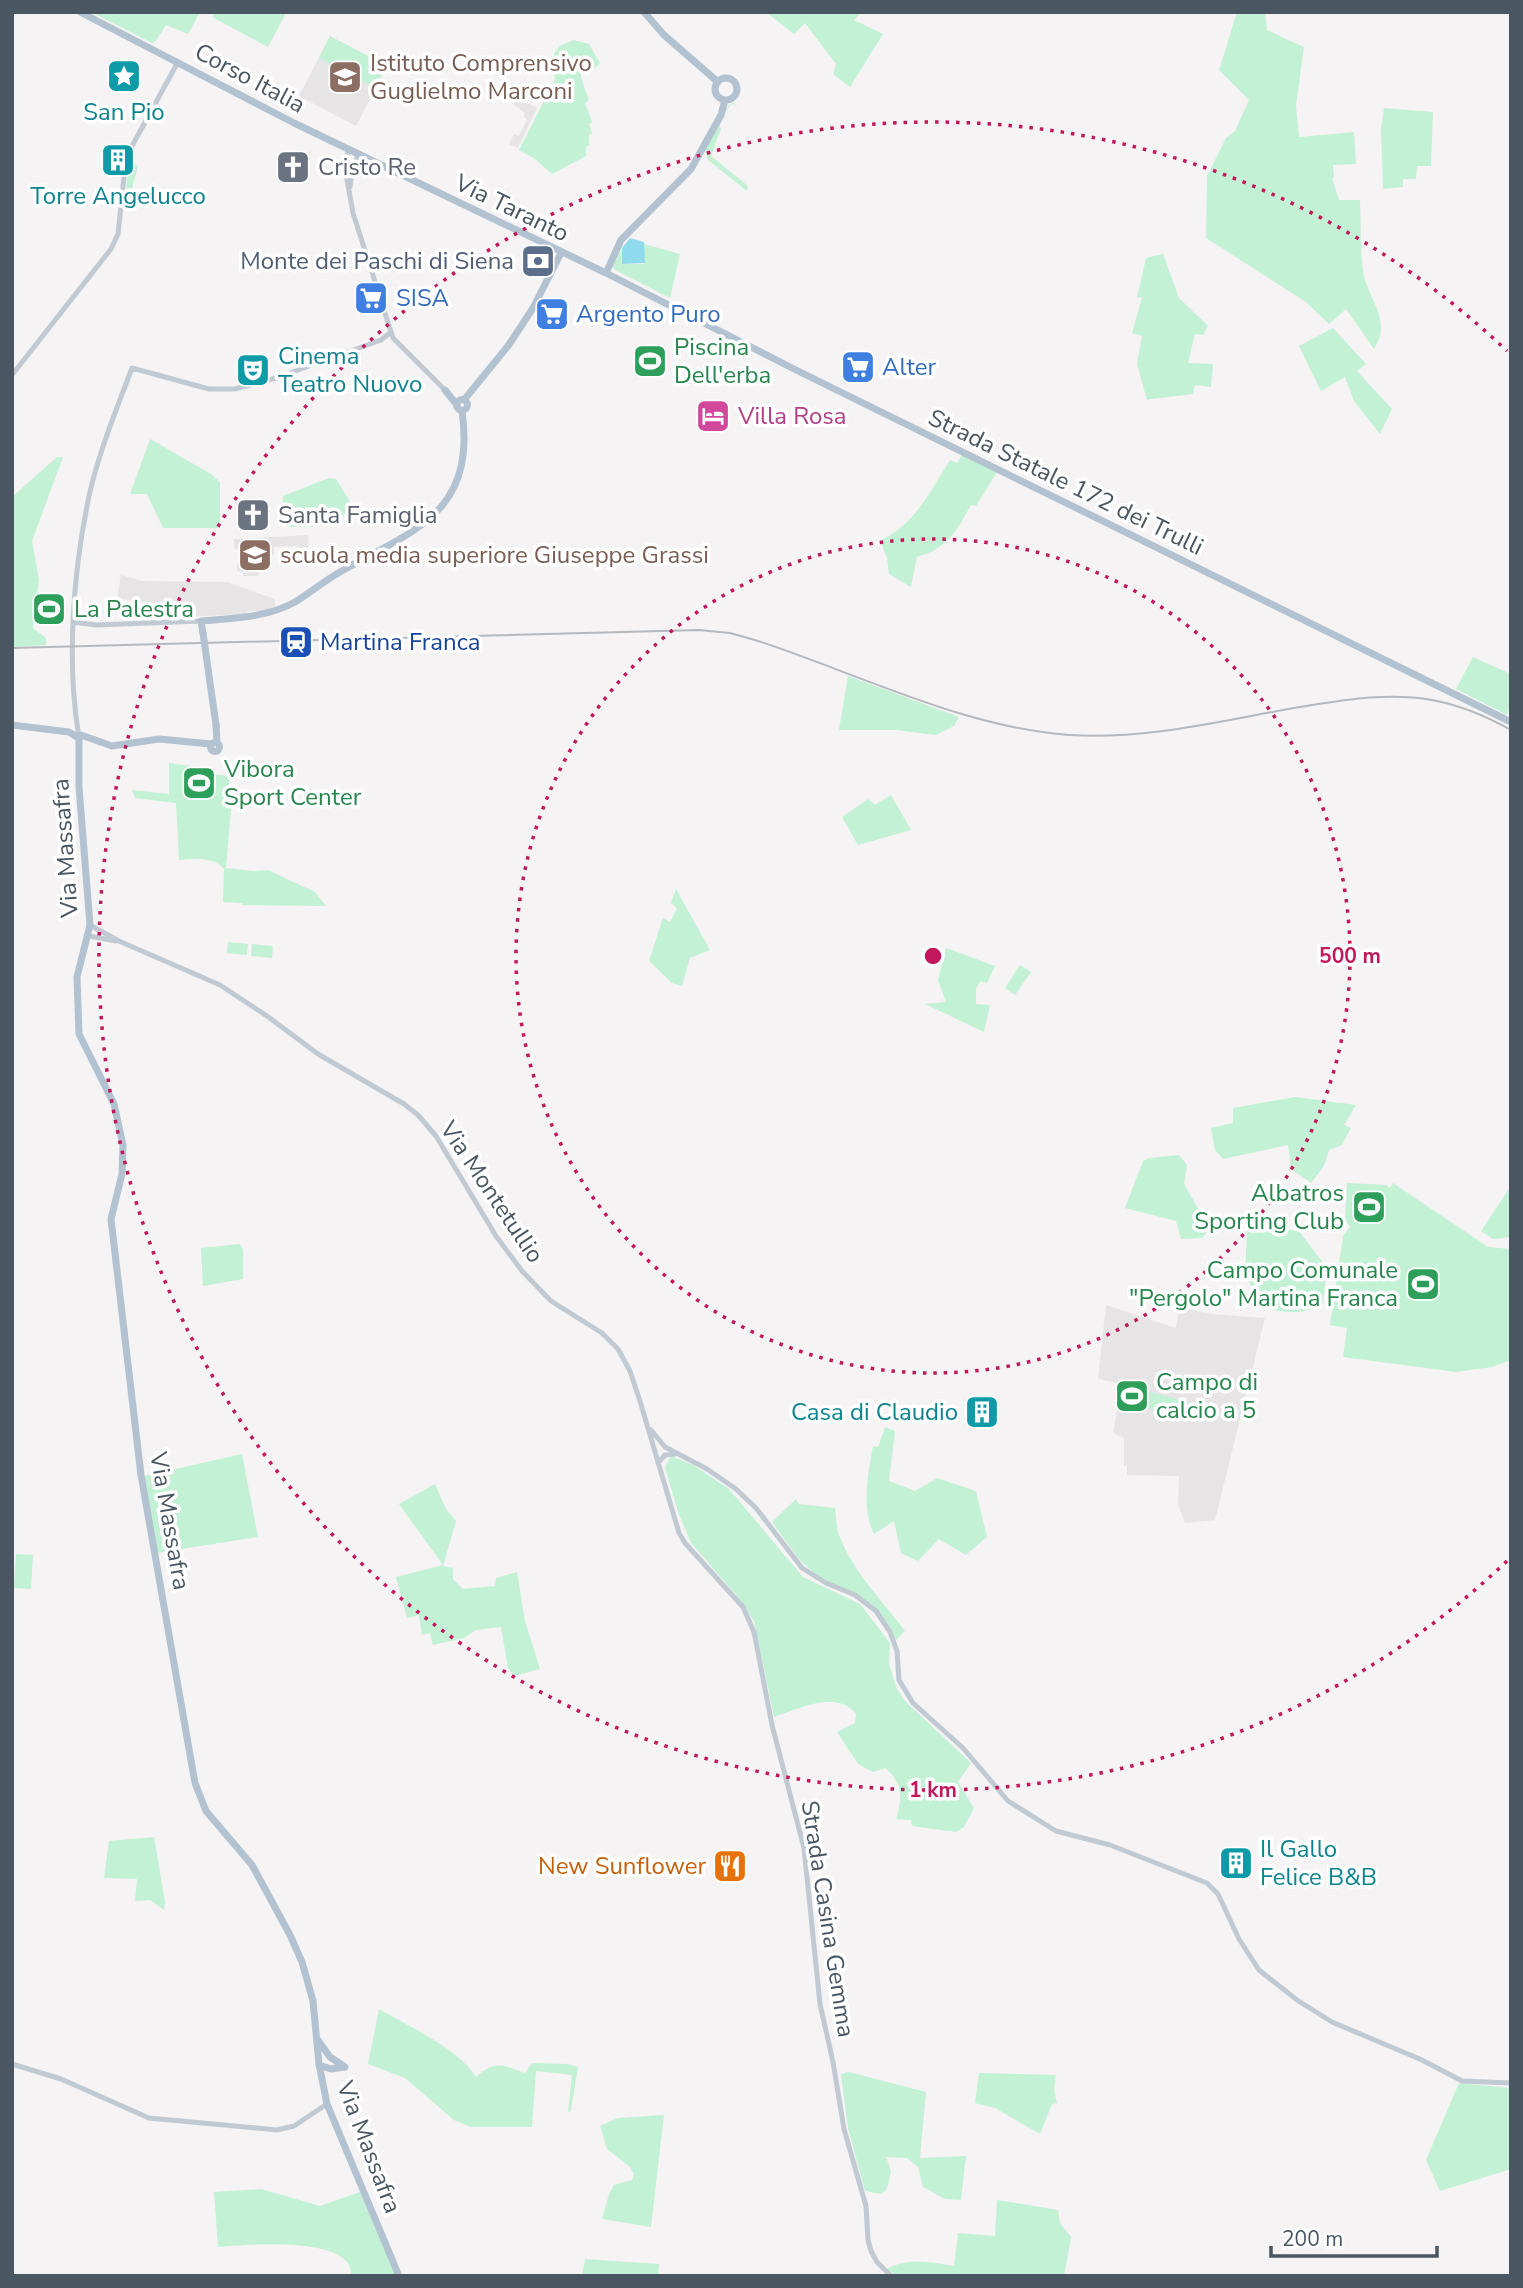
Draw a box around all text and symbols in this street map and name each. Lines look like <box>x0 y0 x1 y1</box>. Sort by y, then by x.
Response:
street label: Corso Italia <box>189 36 311 120</box>
place label: Istituto Comprensivo Guglielmo Marconi <box>370 47 592 107</box>
place icon: San Pio <box>105 57 143 95</box>
school or university icon: Istituto Comprensivo Guglielmo Marconi <box>326 58 364 96</box>
place label: San Pio <box>83 96 165 128</box>
building icon: Torre Angelucco <box>99 141 137 179</box>
church icon: Cristo Re <box>274 148 312 186</box>
place label: Cristo Re <box>318 151 416 183</box>
street label: Via Taranto <box>449 166 574 249</box>
place label: Torre Angelucco <box>30 180 206 212</box>
bank icon: Monte dei Paschi di Siena <box>519 242 557 280</box>
place label: Monte dei Paschi di Siena <box>240 245 514 277</box>
supermarket icon: SISA <box>352 279 390 317</box>
place label: SISA <box>396 282 450 314</box>
supermarket icon: Argento Puro <box>533 295 571 333</box>
place label: Argento Puro <box>576 298 720 330</box>
place label: Piscina Dell'erba <box>674 331 771 391</box>
place label: Cinema Teatro Nuovo <box>278 340 422 400</box>
sports icon: Piscina Dell'erba <box>631 342 669 380</box>
supermarket icon: Alter <box>839 348 877 386</box>
theatre icon: Cinema Teatro Nuovo <box>234 351 272 389</box>
place label: Alter <box>882 351 936 383</box>
hotel icon: Villa Rosa <box>694 397 732 435</box>
place label: Villa Rosa <box>737 400 847 432</box>
street label: Strada Statale 172 dei Trulli <box>923 401 1209 563</box>
church icon: Santa Famiglia <box>234 496 272 534</box>
place label: Santa Famiglia <box>278 499 437 531</box>
school or university icon: scuola media superiore Giuseppe Grassi <box>236 536 274 574</box>
place label: scuola media superiore Giuseppe Grassi <box>280 539 709 571</box>
sports icon: La Palestra <box>30 590 68 628</box>
place label: La Palestra <box>74 593 194 625</box>
station icon: Martina Franca <box>277 623 315 661</box>
place label: Martina Franca <box>320 626 480 658</box>
place label: Vibora Sport Center <box>223 753 362 813</box>
sports icon: Vibora Sport Center <box>180 764 218 802</box>
street label: Via Massafra <box>44 777 86 920</box>
text: 500 m <box>1319 942 1381 970</box>
centre of rings <box>921 944 945 968</box>
street label: Via Montetullio <box>432 1114 551 1269</box>
place label: Albatros Sporting Club <box>1194 1177 1344 1237</box>
sports icon: Albatros Sporting Club <box>1350 1188 1388 1226</box>
place label: Campo Comunale "Pergolo" Martina Franca <box>1129 1254 1398 1314</box>
sports icon: Campo Comunale "Pergolo" Martina Franca <box>1404 1265 1442 1303</box>
place label: Campo di calcio a 5 <box>1156 1366 1258 1426</box>
sports icon: Campo di calcio a 5 <box>1113 1377 1151 1415</box>
building icon: Casa di Claudio <box>963 1393 1001 1431</box>
place label: Casa di Claudio <box>791 1396 958 1428</box>
street label: Via Massafra <box>142 1449 198 1592</box>
text: 1 km <box>909 1776 957 1804</box>
street label: Strada Casina Gemma <box>793 1798 863 2040</box>
place label: Il Gallo Felice B&B <box>1260 1833 1377 1893</box>
building icon: Il Gallo Felice B&B <box>1217 1844 1255 1882</box>
restaurant icon: New Sunflower <box>711 1847 749 1885</box>
place label: New Sunflower <box>538 1850 706 1882</box>
street label: Via Massafra <box>329 2075 409 2218</box>
scale bar <box>1271 2214 1437 2258</box>
text: 200 m <box>1282 2225 1343 2253</box>

